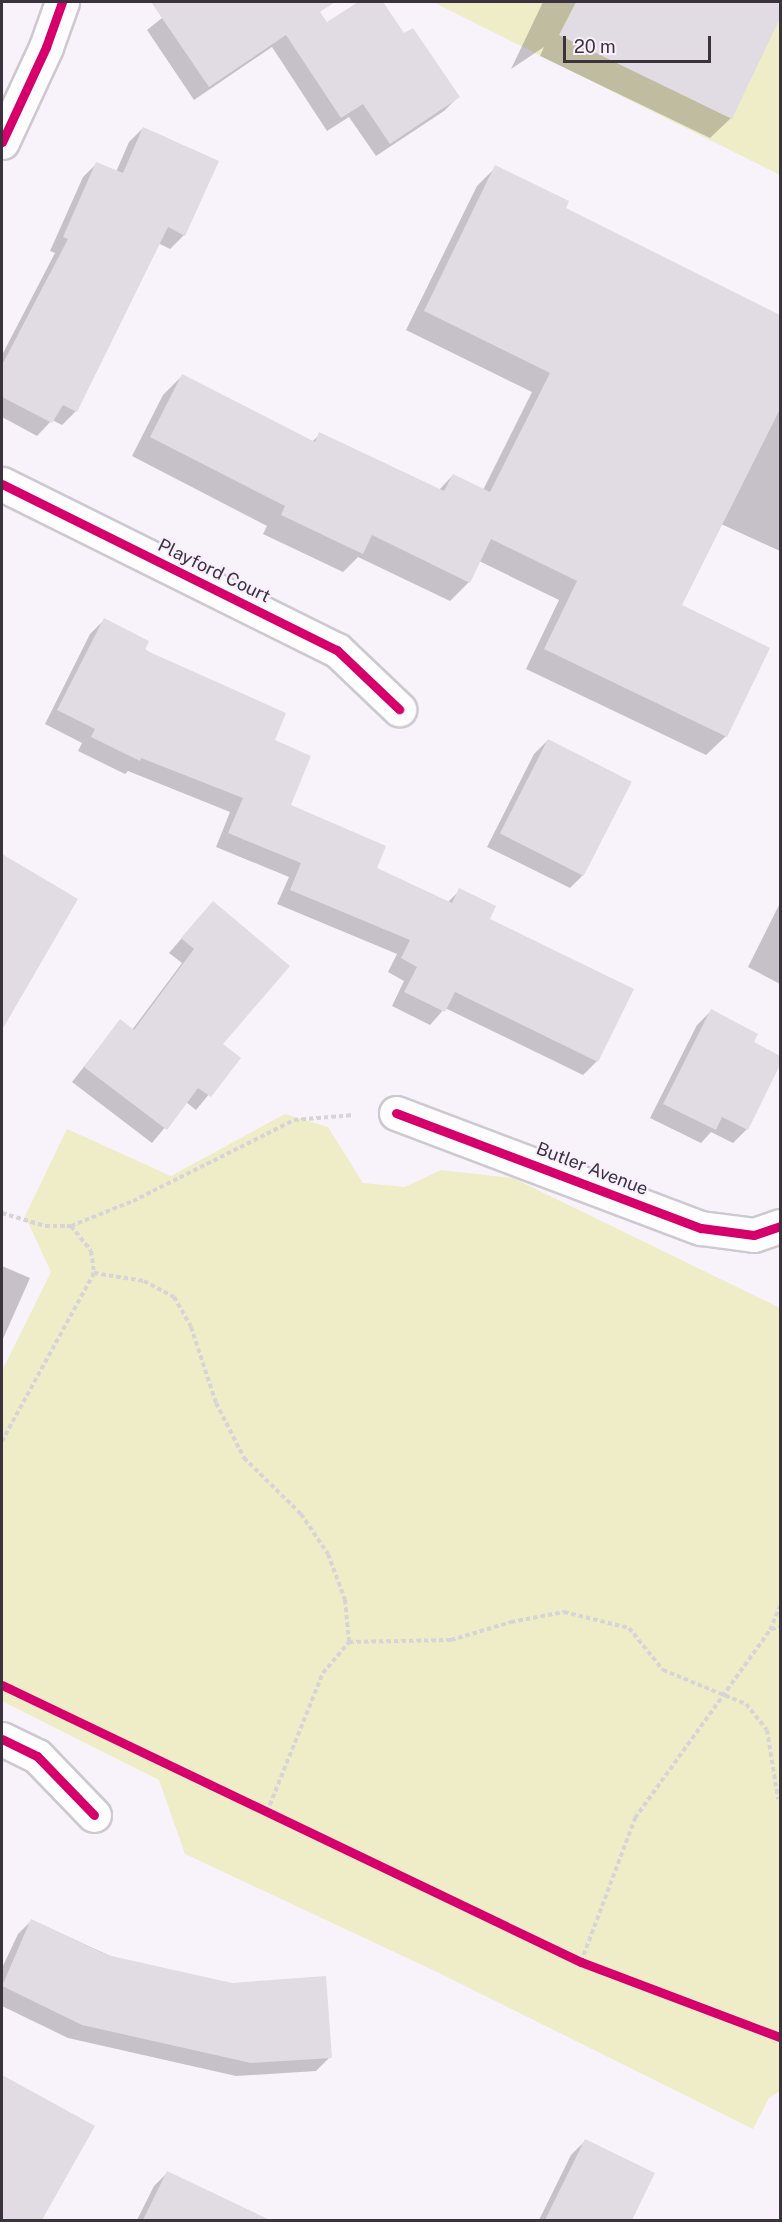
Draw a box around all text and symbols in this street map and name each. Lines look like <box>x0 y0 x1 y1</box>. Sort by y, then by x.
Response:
scale bar <box>566 24 714 62</box>
text: 20 m <box>574 36 616 57</box>
street label: Playford Court <box>154 534 274 608</box>
street label: Butler Avenue <box>533 1138 651 1200</box>

